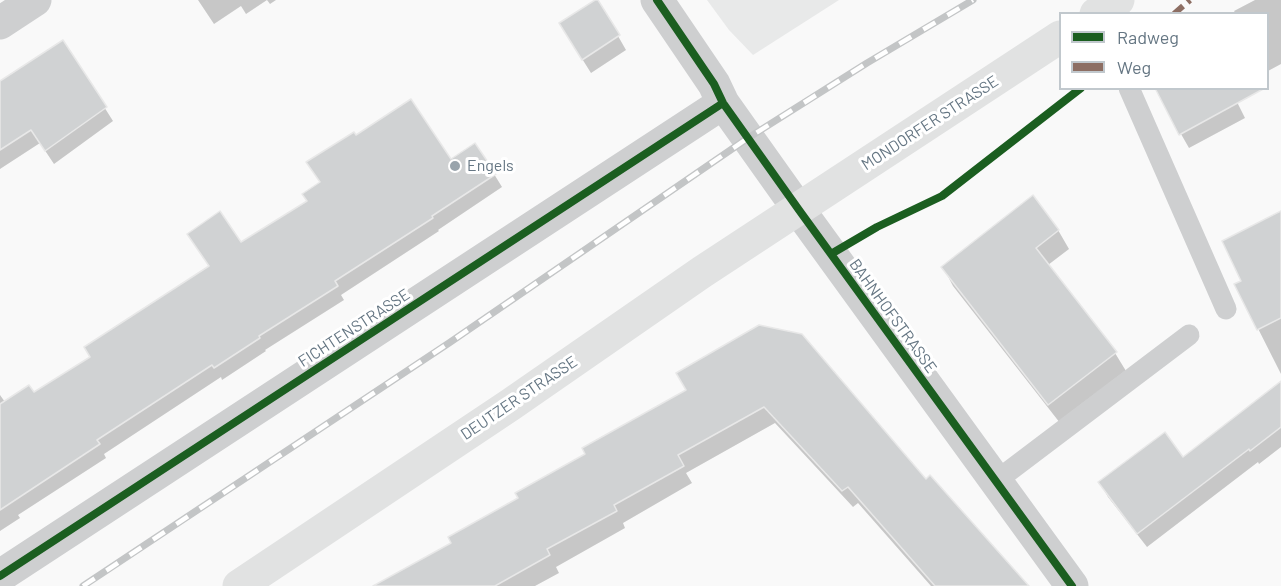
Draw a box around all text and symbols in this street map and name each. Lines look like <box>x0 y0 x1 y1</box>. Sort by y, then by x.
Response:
legend <box>1059 12 1269 90</box>
text: Radweg <box>1117 26 1179 48</box>
text: Weg <box>1117 56 1151 78</box>
street label: MONDORFER STRASSE <box>858 72 1002 174</box>
place label: Engels <box>467 156 514 176</box>
marker: Engels <box>448 159 462 173</box>
street label: BAHNHOFSTRASSE <box>845 255 941 377</box>
street label: FICHTENSTRASSE <box>295 285 413 371</box>
street label: DEUTZER STRASSE <box>457 352 581 444</box>

